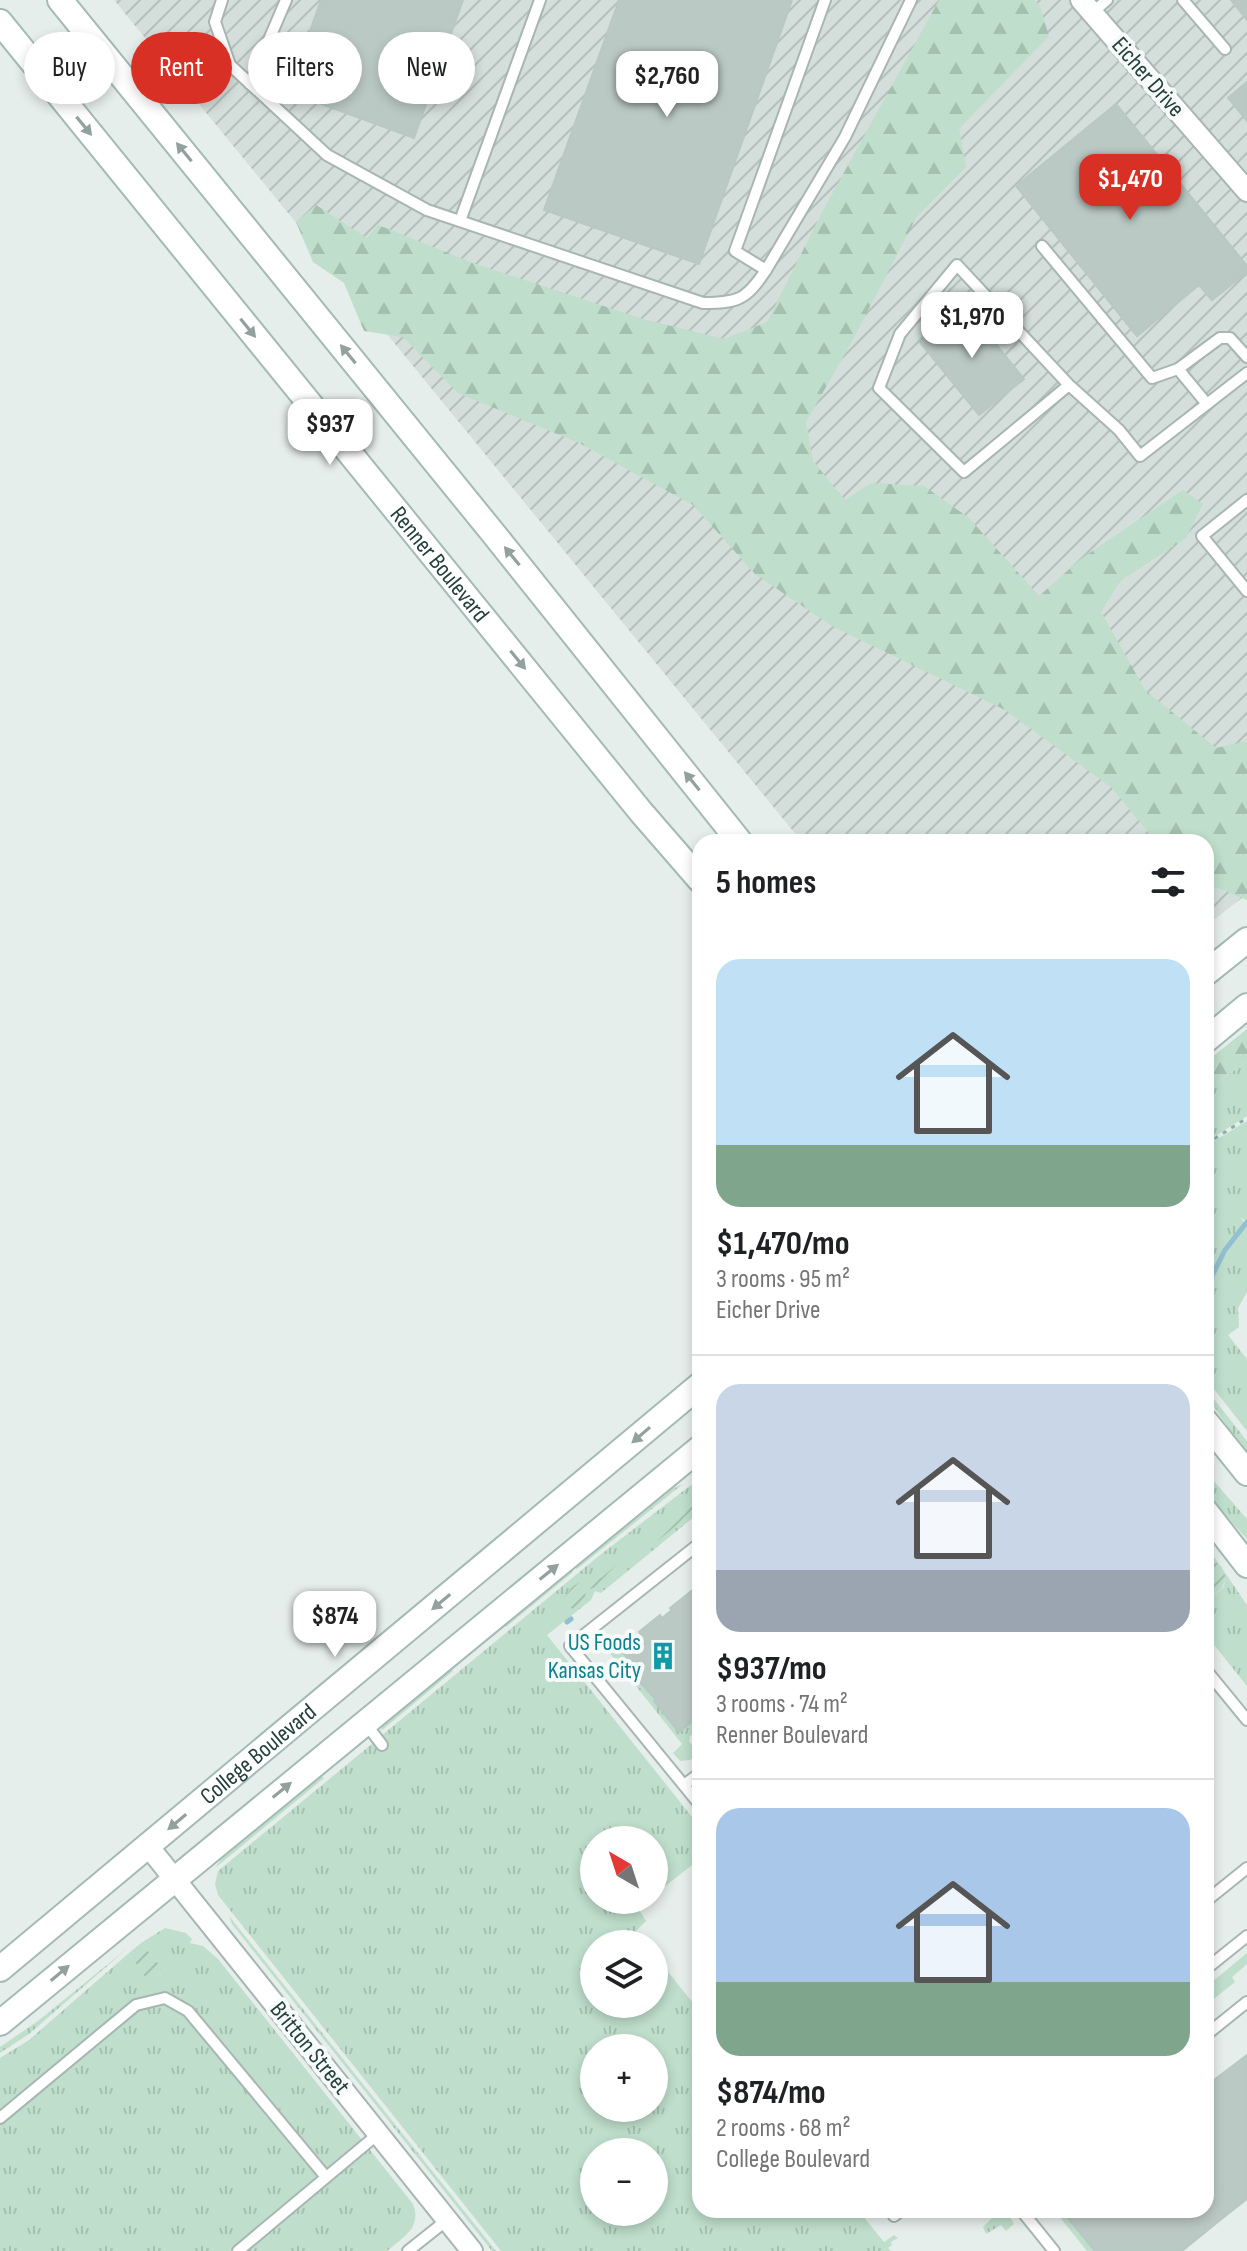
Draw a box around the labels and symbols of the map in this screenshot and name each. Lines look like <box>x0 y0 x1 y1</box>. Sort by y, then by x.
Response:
street label: Eicher Drive <box>1105 31 1191 123</box>
pin: $2,760 <box>602 51 732 119</box>
one-way arrow <box>76 116 92 136</box>
one-way arrow <box>176 142 193 162</box>
pin: $1,470 <box>1065 154 1195 222</box>
pin: $1,970 <box>907 292 1037 360</box>
one-way arrow <box>239 318 256 338</box>
one-way arrow <box>340 344 357 364</box>
pin: $937 <box>283 399 377 467</box>
street label: Renner Boulevard <box>384 500 495 628</box>
one-way arrow <box>504 546 520 566</box>
one-way arrow <box>509 650 526 670</box>
one-way arrow <box>684 771 700 791</box>
one-way arrow <box>631 1426 650 1444</box>
one-way arrow <box>538 1564 558 1581</box>
pin: $874 <box>288 1591 382 1659</box>
one-way arrow <box>432 1593 452 1610</box>
place label: US Foods Kansas City <box>548 1628 641 1685</box>
building icon: US Foods Kansas City <box>648 1641 678 1671</box>
street label: College Boulevard <box>194 1697 322 1810</box>
one-way arrow <box>272 1782 292 1799</box>
one-way arrow <box>167 1813 187 1830</box>
north arrow <box>580 1826 668 1914</box>
one-way arrow <box>50 1965 70 1982</box>
street label: Britton Street <box>264 1996 356 2100</box>

